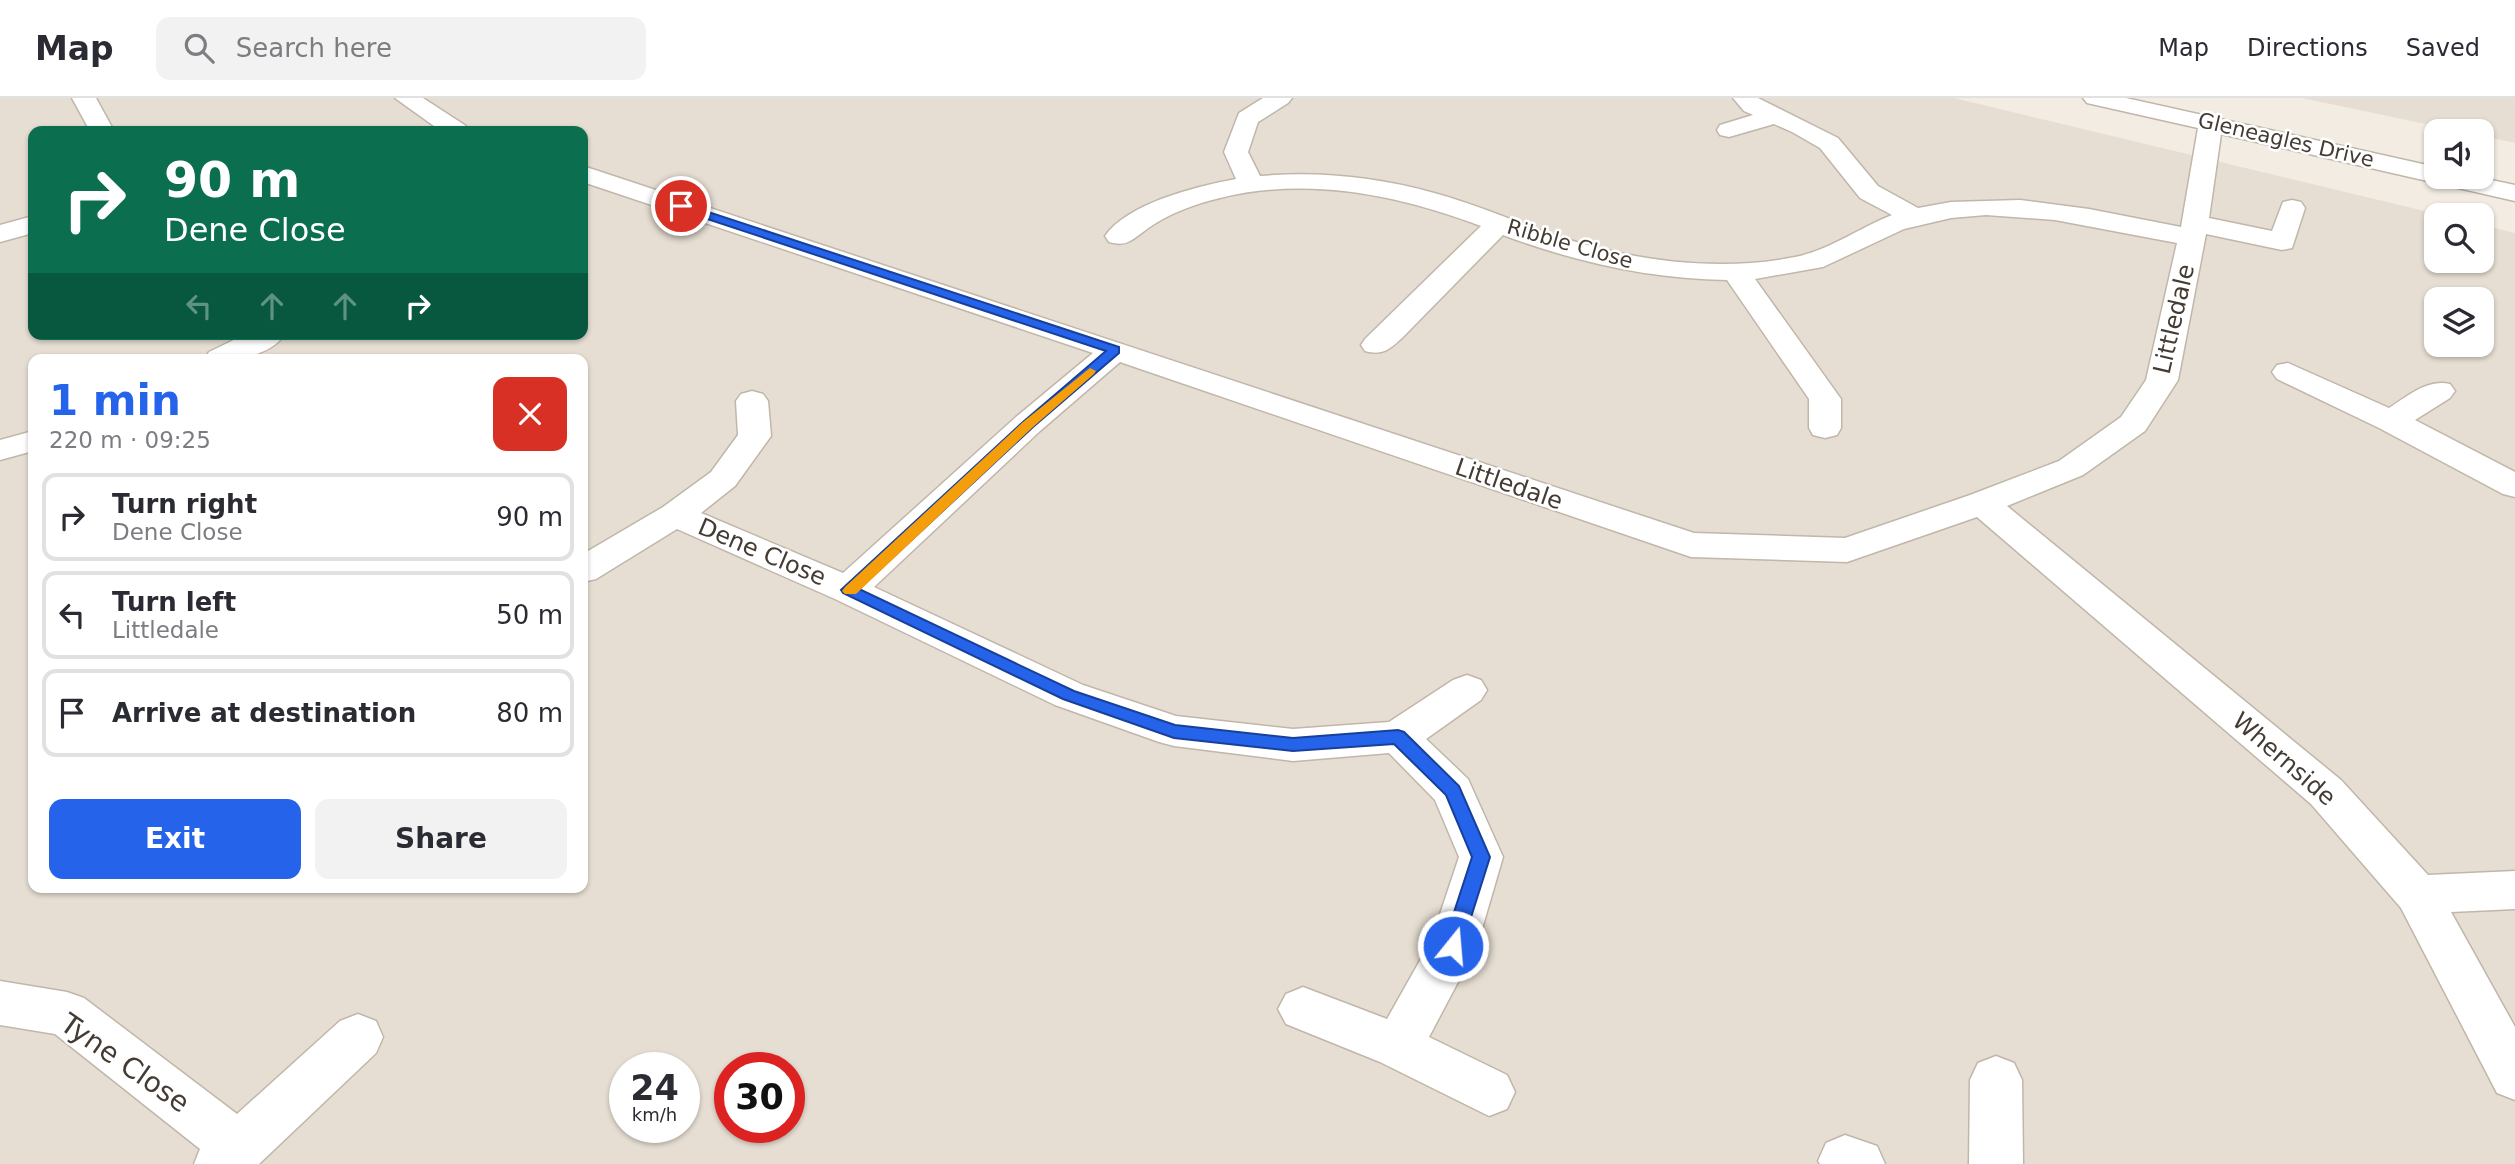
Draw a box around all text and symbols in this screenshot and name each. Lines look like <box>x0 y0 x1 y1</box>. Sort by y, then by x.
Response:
search box <box>156 17 646 80</box>
text: Map <box>35 29 114 68</box>
icon: search <box>180 29 218 67</box>
text: Search here <box>236 33 392 63</box>
text: Map <box>2158 34 2209 62</box>
text: Directions <box>2247 34 2368 62</box>
text: Saved <box>2406 34 2480 62</box>
street label: Gleneagles Drive <box>2196 108 2376 172</box>
map controls <box>2424 119 2494 357</box>
button: sound <box>2424 119 2494 189</box>
text: 90 m <box>164 152 300 209</box>
icon: right <box>49 154 140 245</box>
pin <box>651 176 711 236</box>
icon: arrive <box>662 187 700 225</box>
button: search <box>2424 203 2494 273</box>
text: Dene Close <box>164 211 346 249</box>
street label: Ribble Close <box>1504 215 1636 273</box>
street label: Littledale <box>2148 261 2200 377</box>
icon: left <box>180 287 218 325</box>
icon: ahead <box>253 287 291 325</box>
icon: ahead <box>326 287 364 325</box>
icon: right <box>399 287 437 325</box>
button: layers <box>2424 287 2494 357</box>
text: 1 min <box>49 376 181 425</box>
button: close <box>493 377 567 451</box>
text: 220 m · 09:25 <box>49 427 211 453</box>
street label: Littledale <box>1452 453 1566 515</box>
text: Turn right <box>112 489 257 519</box>
icon: right <box>53 498 91 536</box>
text: 90 m <box>496 502 563 532</box>
street label: Dene Close <box>694 512 830 592</box>
text: Dene Close <box>112 519 243 545</box>
text: Turn left <box>112 587 236 617</box>
icon: left <box>53 596 91 634</box>
text: 50 m <box>496 600 563 630</box>
text: Littledale <box>112 617 219 643</box>
icon: arrive <box>53 694 91 732</box>
text: Arrive at destination <box>112 698 416 728</box>
text: 80 m <box>496 698 563 728</box>
street label: Whernside <box>2227 707 2341 811</box>
button: Exit <box>49 799 301 879</box>
button: Share <box>315 799 567 879</box>
position arrow <box>1416 909 1490 983</box>
street label: Tyne Close <box>53 1006 196 1119</box>
speed limit sign: 30 <box>714 1052 805 1143</box>
text: 24 <box>630 1068 679 1108</box>
text: km/h <box>632 1104 677 1125</box>

